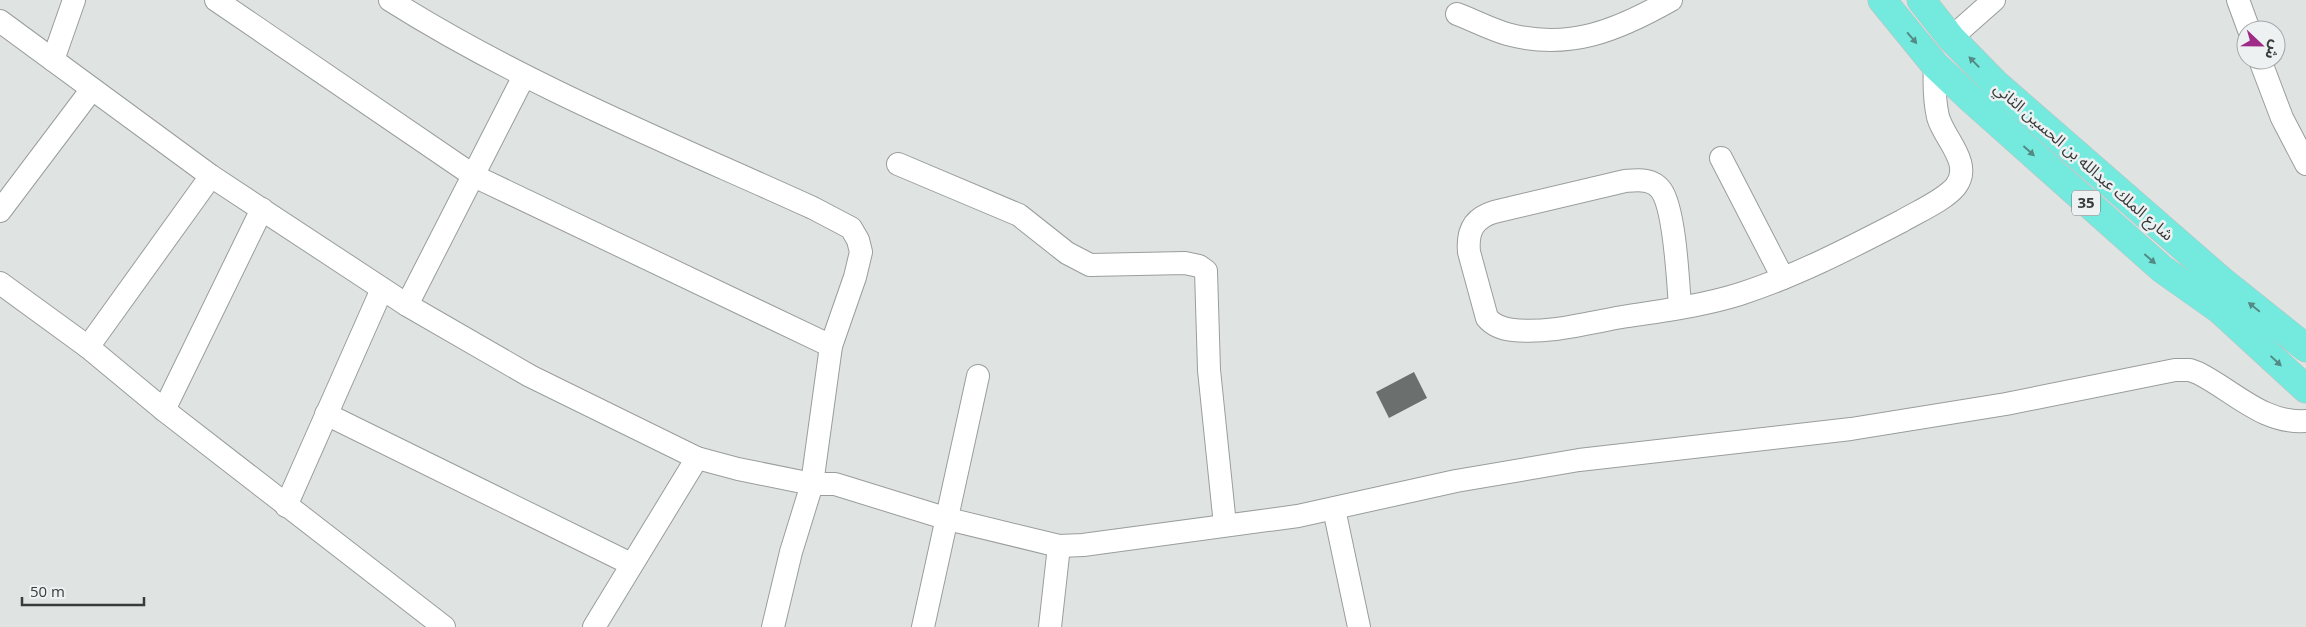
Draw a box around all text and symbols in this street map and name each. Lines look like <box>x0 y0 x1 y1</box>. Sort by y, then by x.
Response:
north arrow <box>2236 20 2286 70</box>
one-way arrow <box>1907 32 1918 45</box>
text: ش <box>2261 38 2286 63</box>
one-way arrow <box>1968 56 1980 68</box>
street label: شارع الملك عبدالله بن الحسين الثاني <box>1988 77 2179 247</box>
one-way arrow <box>2023 145 2035 157</box>
road number: 35 <box>2072 190 2100 216</box>
one-way arrow <box>2144 253 2156 265</box>
one-way arrow <box>2248 301 2261 312</box>
one-way arrow <box>2270 355 2282 367</box>
scale bar <box>22 574 145 606</box>
text: 50 m <box>30 581 65 601</box>

